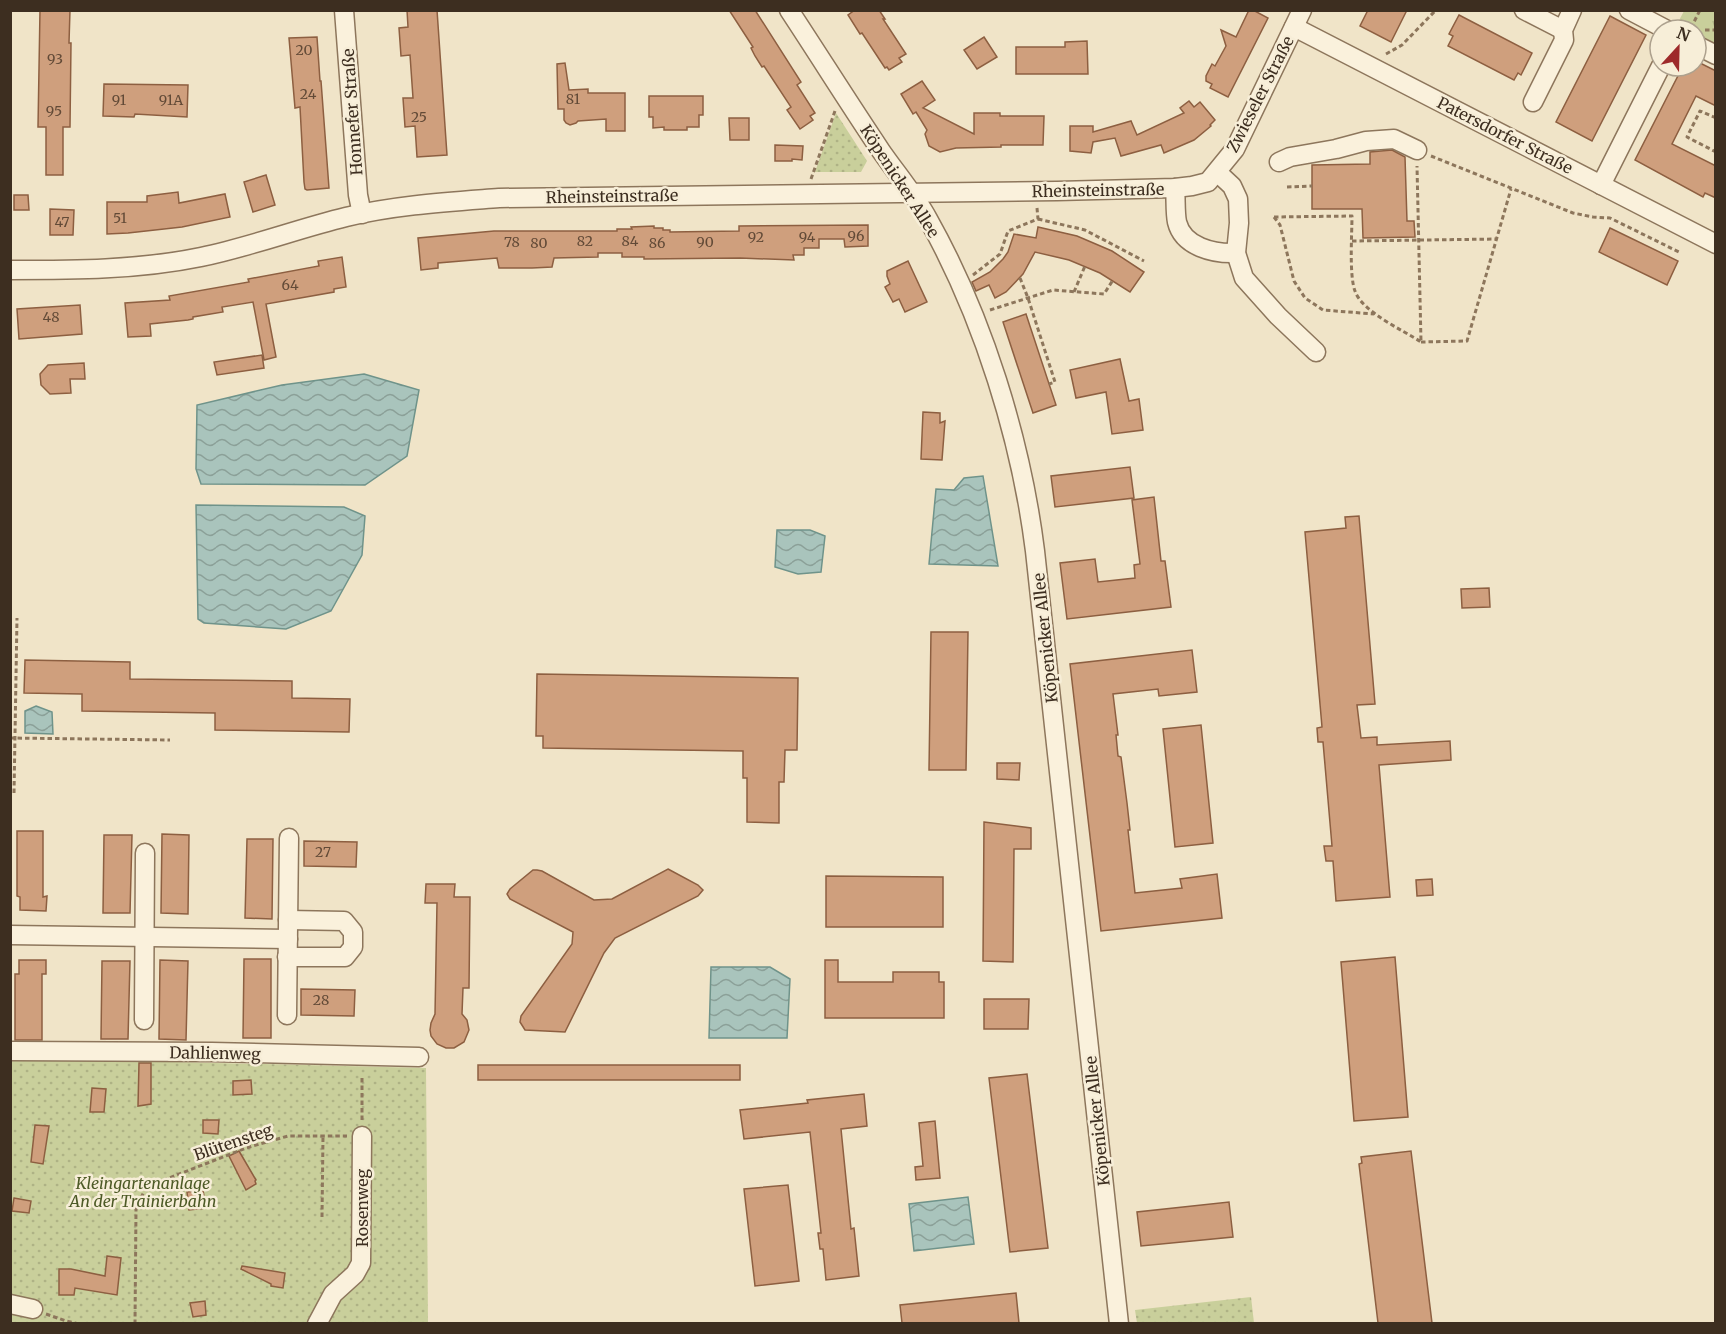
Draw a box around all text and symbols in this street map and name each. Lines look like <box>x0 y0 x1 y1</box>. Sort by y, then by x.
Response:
north arrow <box>1648 18 1708 78</box>
text: N <box>1674 22 1694 46</box>
street label: Zwieseler Straße <box>1222 32 1298 156</box>
house number: 20 <box>295 41 313 59</box>
street label: Honnefer Straße <box>338 48 366 176</box>
house number: 93 <box>47 50 63 68</box>
house number: 24 <box>300 85 317 103</box>
house number: 81 <box>566 90 580 108</box>
house number: 91 <box>112 91 126 109</box>
house number: 91A <box>159 91 183 109</box>
street label: Patersdorfer Straße <box>1434 92 1576 178</box>
house number: 95 <box>46 102 62 120</box>
house number: 25 <box>411 108 427 126</box>
street label: Köpenicker Allee <box>856 121 944 241</box>
street label: Rheinsteinstraße <box>1032 179 1164 201</box>
street label: Rheinsteinstraße <box>546 185 678 207</box>
house number: 51 <box>113 209 127 227</box>
house number: 47 <box>54 213 70 231</box>
house number: 96 <box>848 227 864 245</box>
house number: 92 <box>748 228 764 246</box>
house number: 94 <box>799 228 816 246</box>
house number: 82 <box>577 232 593 250</box>
house number: 84 <box>622 232 639 250</box>
house number: 78 <box>504 233 520 251</box>
house number: 90 <box>696 233 714 251</box>
house number: 80 <box>530 234 548 252</box>
house number: 86 <box>649 234 665 252</box>
house number: 64 <box>281 276 299 294</box>
house number: 48 <box>43 308 59 326</box>
street label: Köpenicker Allee <box>1028 572 1062 704</box>
house number: 27 <box>315 843 331 861</box>
house number: 28 <box>313 991 329 1009</box>
street label: Dahlienweg <box>169 1042 261 1064</box>
street label: Köpenicker Allee <box>1080 1055 1114 1187</box>
street label: Blütensteg <box>191 1119 275 1165</box>
street label: Rosenweg <box>352 1168 372 1247</box>
park label: Kleingartenanlage An der Trainierbahn <box>68 1173 216 1211</box>

